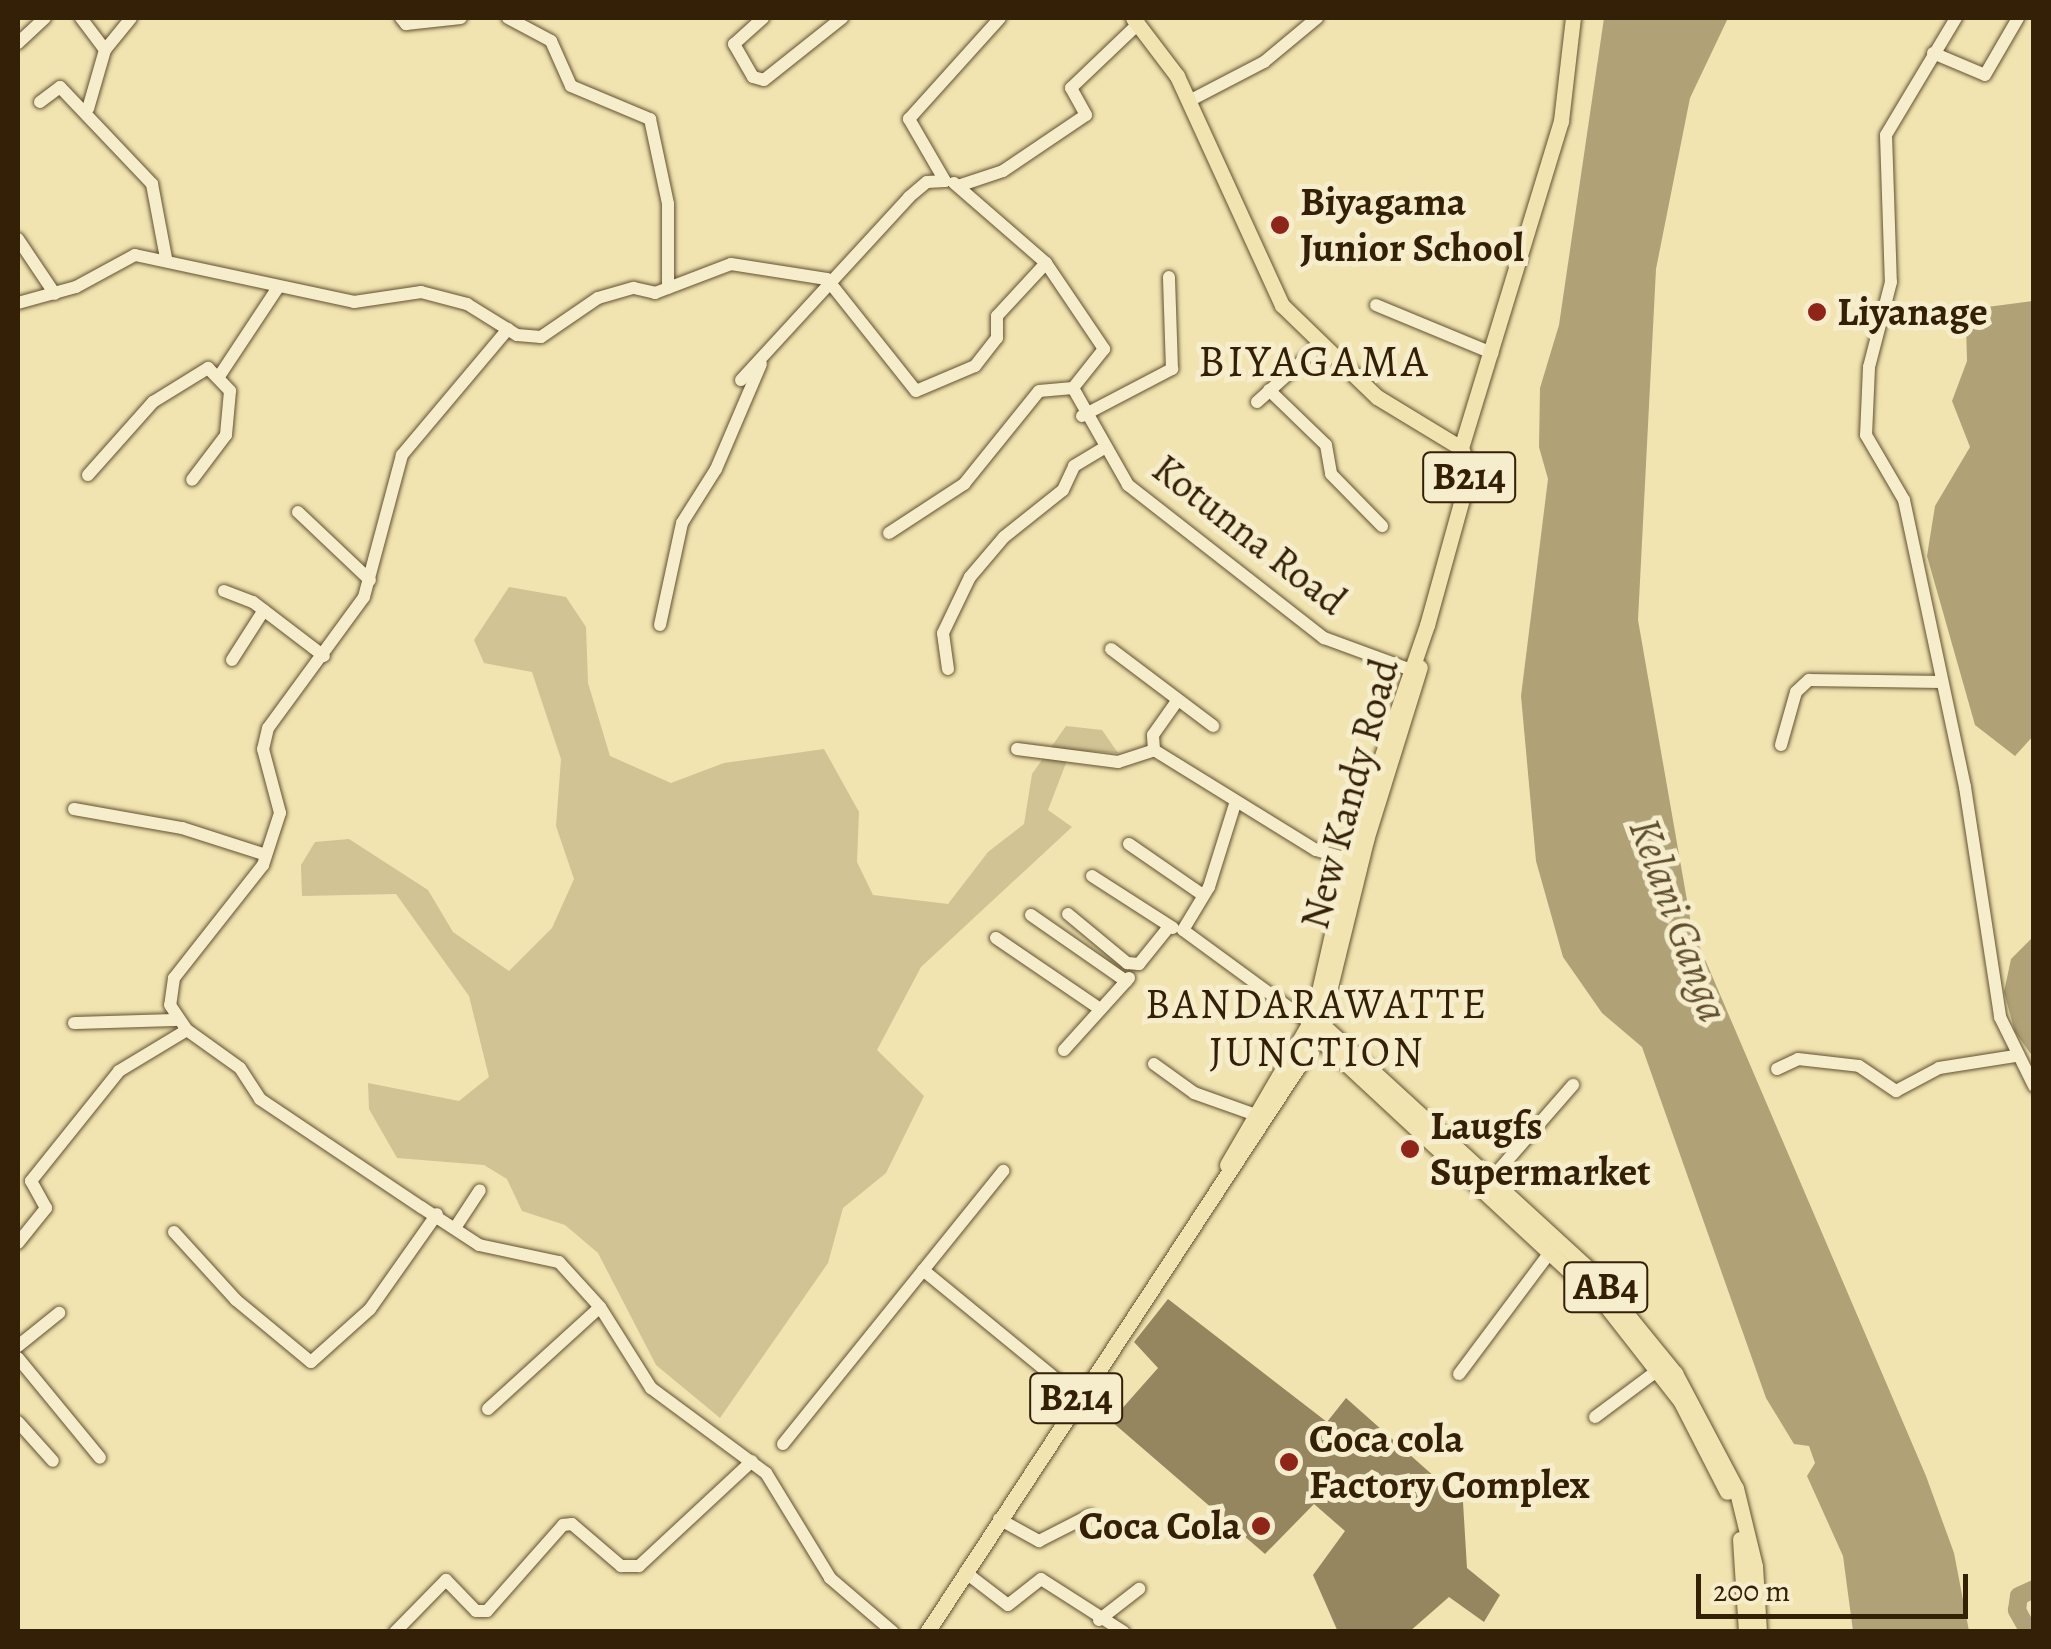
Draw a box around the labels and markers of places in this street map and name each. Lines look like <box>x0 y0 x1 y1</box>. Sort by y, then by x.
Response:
place label: Biyagama Junior School <box>1300 178 1524 272</box>
marker: Biyagama Junior School <box>1269 214 1291 236</box>
place label: Liyanage <box>1837 288 1988 336</box>
marker: Liyanage <box>1806 301 1828 323</box>
place label: Laugfs Supermarket <box>1430 1102 1650 1196</box>
marker: Laugfs Supermarket <box>1399 1138 1421 1160</box>
place label: Coca cola Factory Complex <box>1309 1415 1590 1509</box>
marker: Coca cola Factory Complex <box>1278 1451 1300 1473</box>
place label: Coca Cola <box>1079 1502 1241 1550</box>
marker: Coca Cola <box>1250 1515 1272 1537</box>

